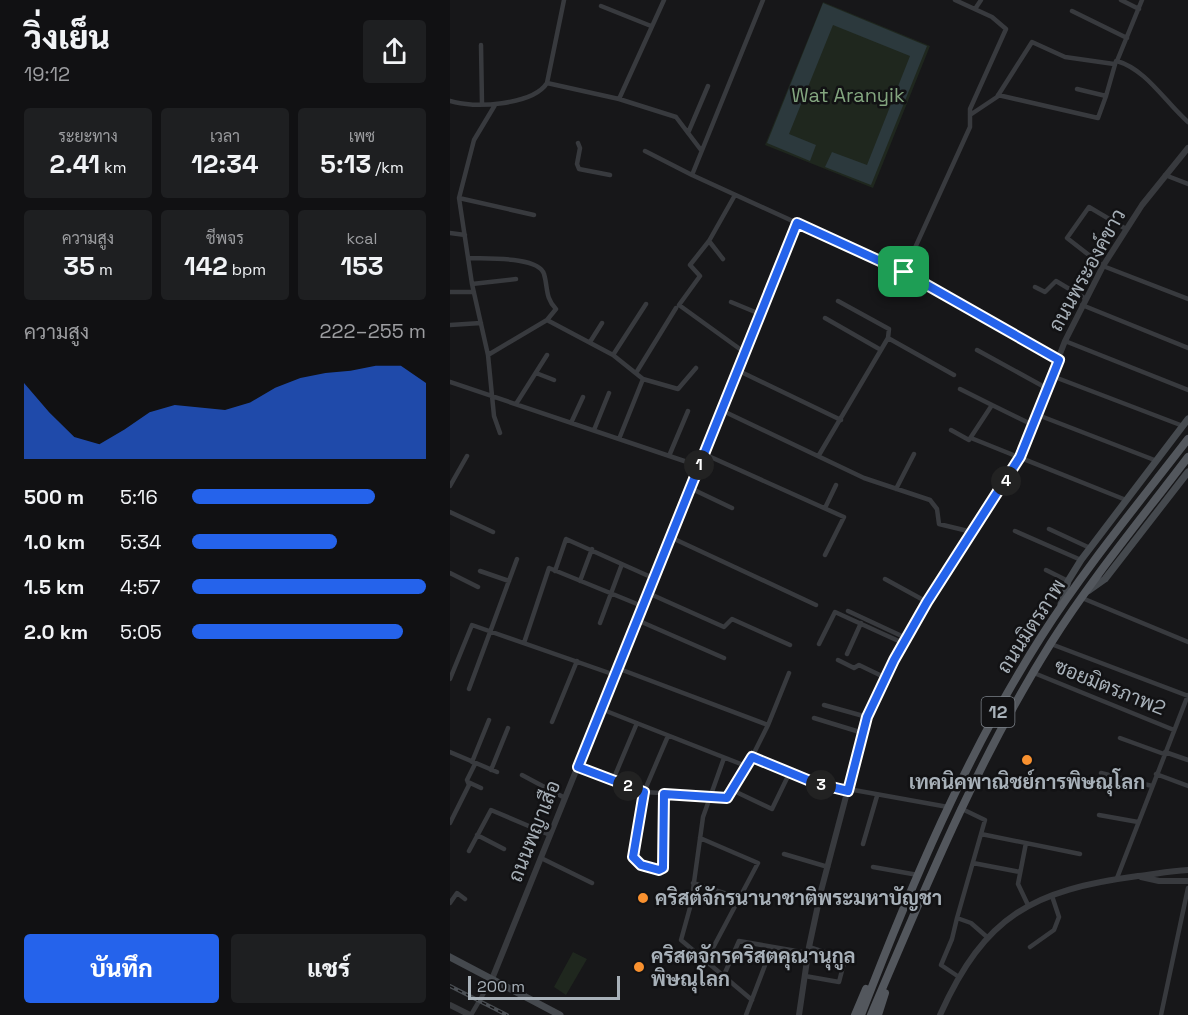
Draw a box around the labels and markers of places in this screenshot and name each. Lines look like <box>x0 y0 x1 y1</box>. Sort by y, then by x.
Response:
pin <box>878 246 929 297</box>
pin: 1 <box>684 450 714 480</box>
pin: 4 <box>991 466 1021 496</box>
marker: เทคนิคพาณิชย์การพิษณุโลก <box>1020 753 1034 767</box>
place label: เทคนิคพาณิชย์การพิษณุโลก <box>909 768 1145 797</box>
pin: 3 <box>806 770 836 800</box>
pin: 2 <box>613 771 643 801</box>
place label: คริสต์จักรนานาชาติพระมหาบัญชา <box>655 885 942 911</box>
marker: คริสต์จักรนานาชาติพระมหาบัญชา <box>636 891 650 905</box>
place label: คริสตจักรคริสตคุณานุกูล พิษณุโลก <box>651 943 856 994</box>
marker: คริสตจักรคริสตคุณานุกูล พิษณุโลก <box>632 960 646 974</box>

